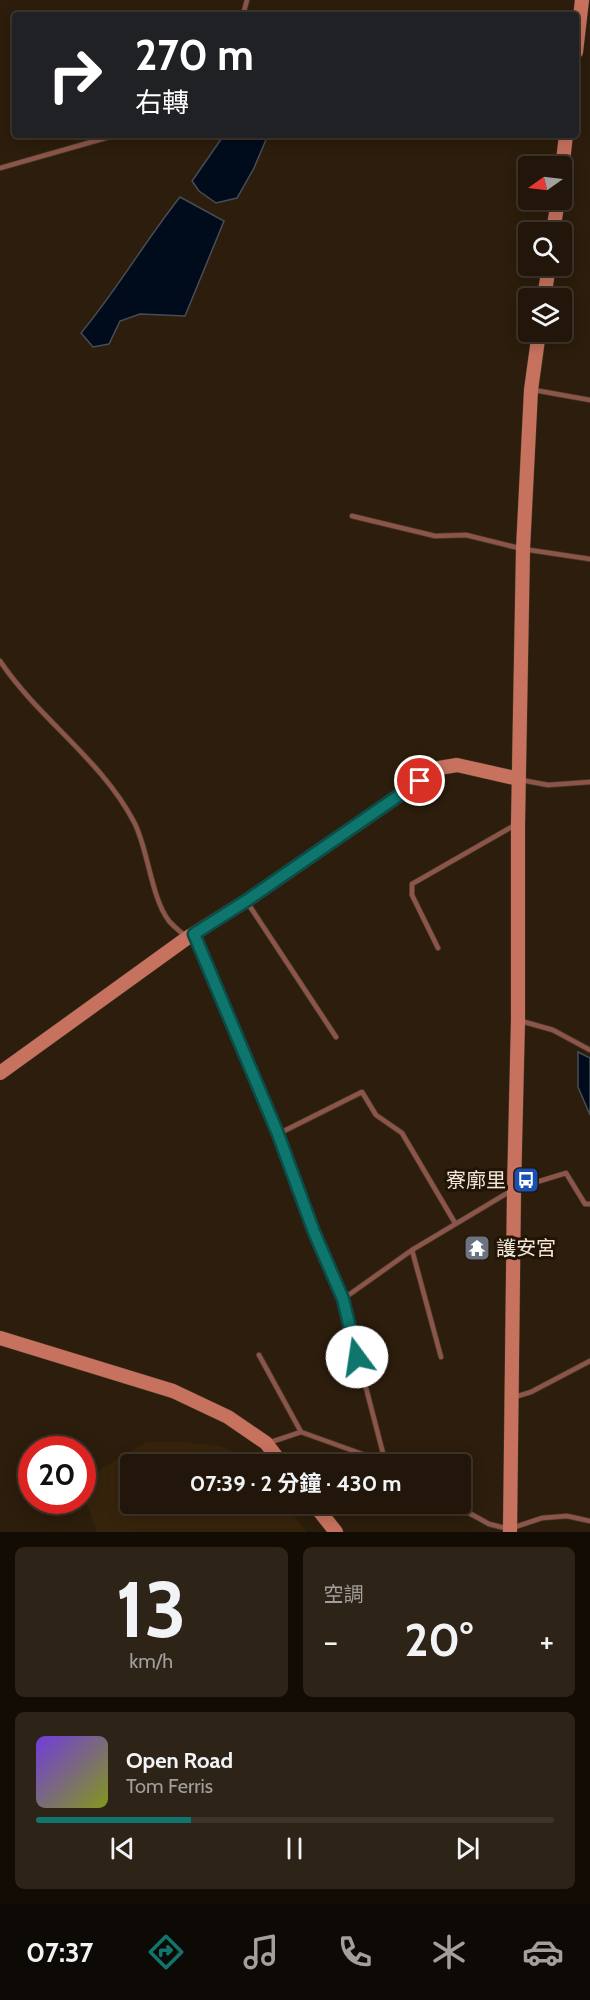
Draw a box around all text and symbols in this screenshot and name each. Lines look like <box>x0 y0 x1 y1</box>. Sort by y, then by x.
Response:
text: 270 m <box>135 29 254 81</box>
icon: right <box>36 36 114 114</box>
text: 右轉 <box>135 86 189 119</box>
north arrow <box>518 156 572 210</box>
map controls <box>518 156 572 342</box>
button: search <box>518 222 572 276</box>
button: layers <box>518 288 572 342</box>
pin <box>394 755 445 806</box>
icon: arrive <box>403 764 436 797</box>
bus stop icon: 寮廓里 <box>511 1165 541 1195</box>
place label: 寮廓里 <box>446 1168 506 1192</box>
temple icon: 護安宮 <box>462 1233 492 1263</box>
place label: 護安宮 <box>496 1236 556 1260</box>
position arrow <box>325 1325 389 1389</box>
speed limit sign: 20 <box>18 1436 96 1514</box>
text: 07:39 · 2 分鐘 · 430 m <box>190 1470 401 1497</box>
text: 13 <box>116 1562 187 1657</box>
text: 空調 <box>324 1582 364 1606</box>
text: 20° <box>404 1613 473 1667</box>
text: − <box>324 1621 338 1661</box>
text: + <box>539 1621 554 1661</box>
text: km/h <box>129 1649 173 1673</box>
text: Open Road <box>126 1747 233 1774</box>
text: Tom Ferris <box>126 1774 213 1798</box>
icon: previous <box>106 1832 139 1865</box>
icon: pause <box>278 1832 311 1865</box>
icon: next <box>451 1832 484 1865</box>
icon: directions <box>145 1931 187 1973</box>
icon: music <box>240 1931 282 1973</box>
icon: phone <box>334 1931 376 1973</box>
icon: climate <box>428 1931 470 1973</box>
icon: car <box>522 1931 564 1973</box>
text: 07:37 <box>26 1936 93 1969</box>

